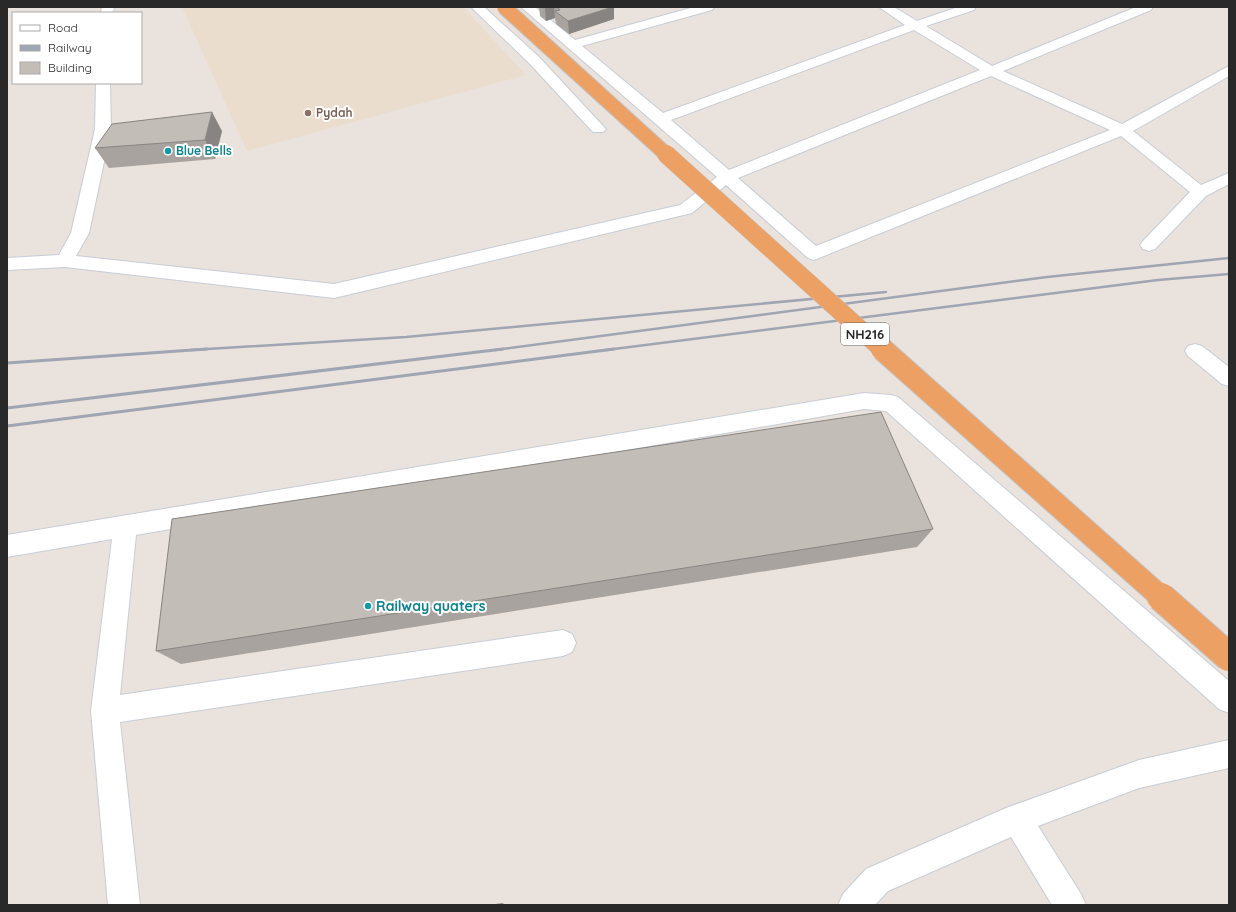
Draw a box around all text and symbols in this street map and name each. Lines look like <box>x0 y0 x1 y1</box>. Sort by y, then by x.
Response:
legend <box>12 12 142 84</box>
text: Road <box>48 20 78 35</box>
text: Railway <box>48 40 92 55</box>
text: Building <box>48 60 92 75</box>
place label: Pydah <box>316 105 352 120</box>
marker: Pydah <box>303 108 313 118</box>
place label: Blue Bells <box>176 143 232 158</box>
marker: Blue Bells <box>163 146 173 156</box>
road number: NH216 <box>841 323 889 345</box>
place label: Railway quaters <box>376 597 486 615</box>
marker: Railway quaters <box>363 601 373 611</box>

